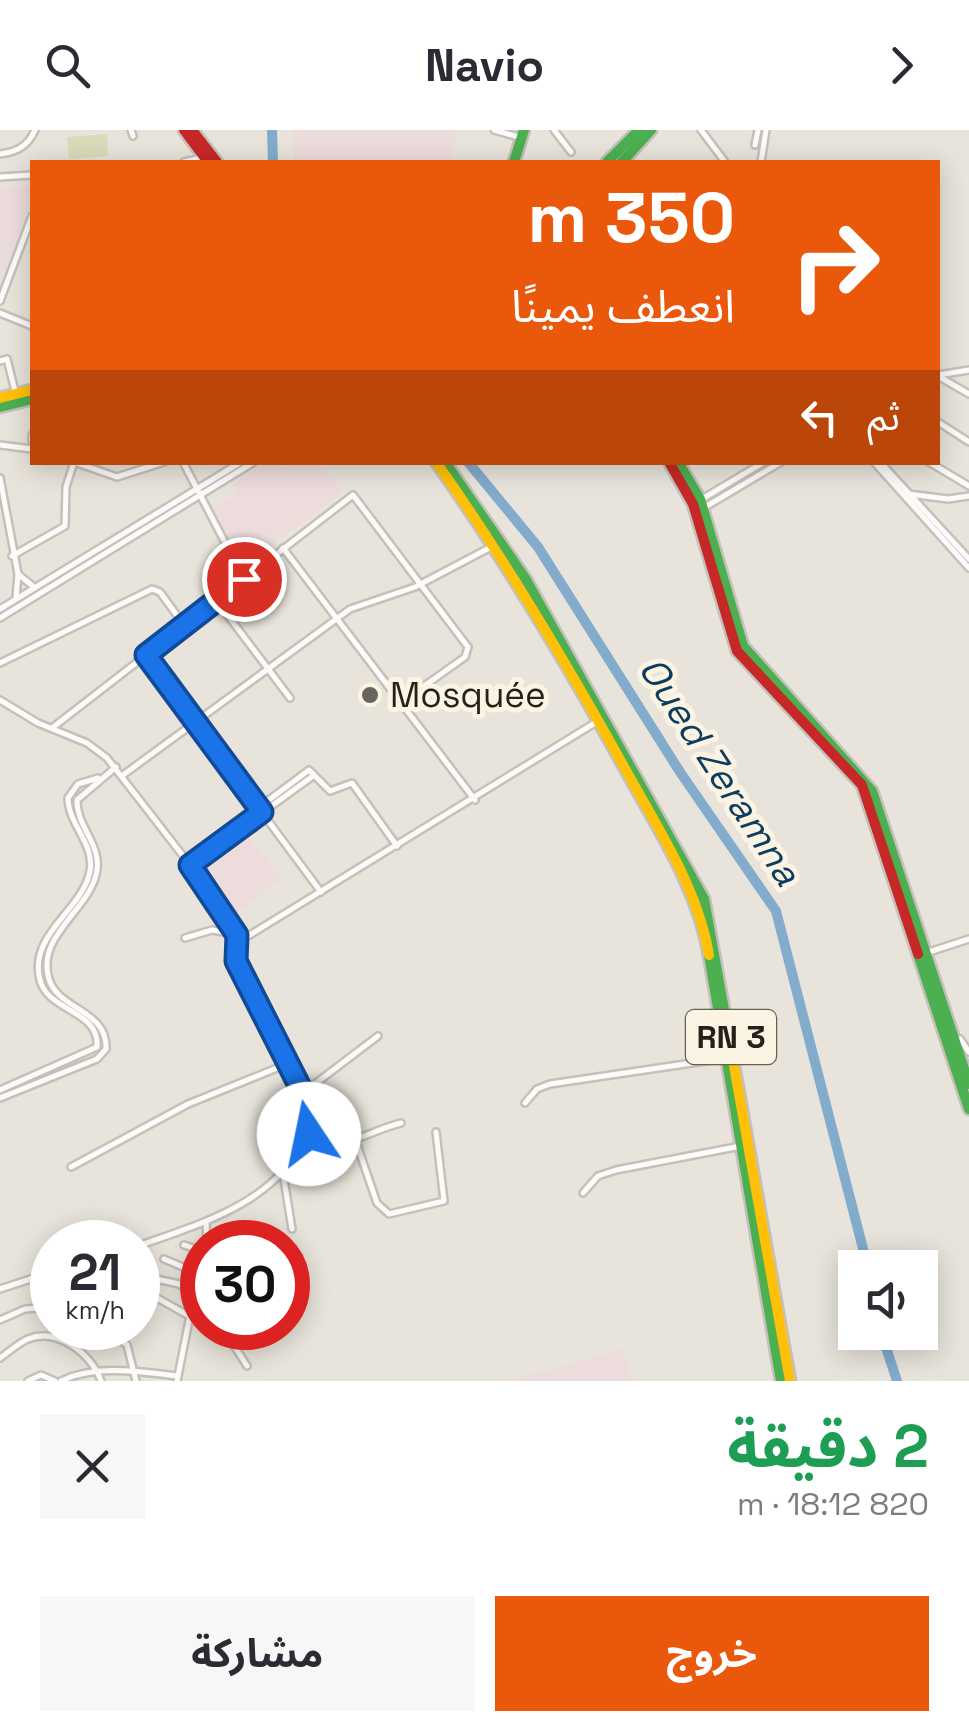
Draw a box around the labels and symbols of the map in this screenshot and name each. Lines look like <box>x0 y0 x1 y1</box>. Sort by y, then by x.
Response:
pin <box>202 537 287 622</box>
water label: Oued Zeramna <box>628 648 812 894</box>
place label: Mosquée <box>390 673 546 717</box>
marker: Mosquée <box>359 684 381 706</box>
road number: RN 3 <box>686 1010 776 1064</box>
position arrow <box>257 1082 361 1186</box>
speed limit sign: 30 <box>180 1220 310 1350</box>

